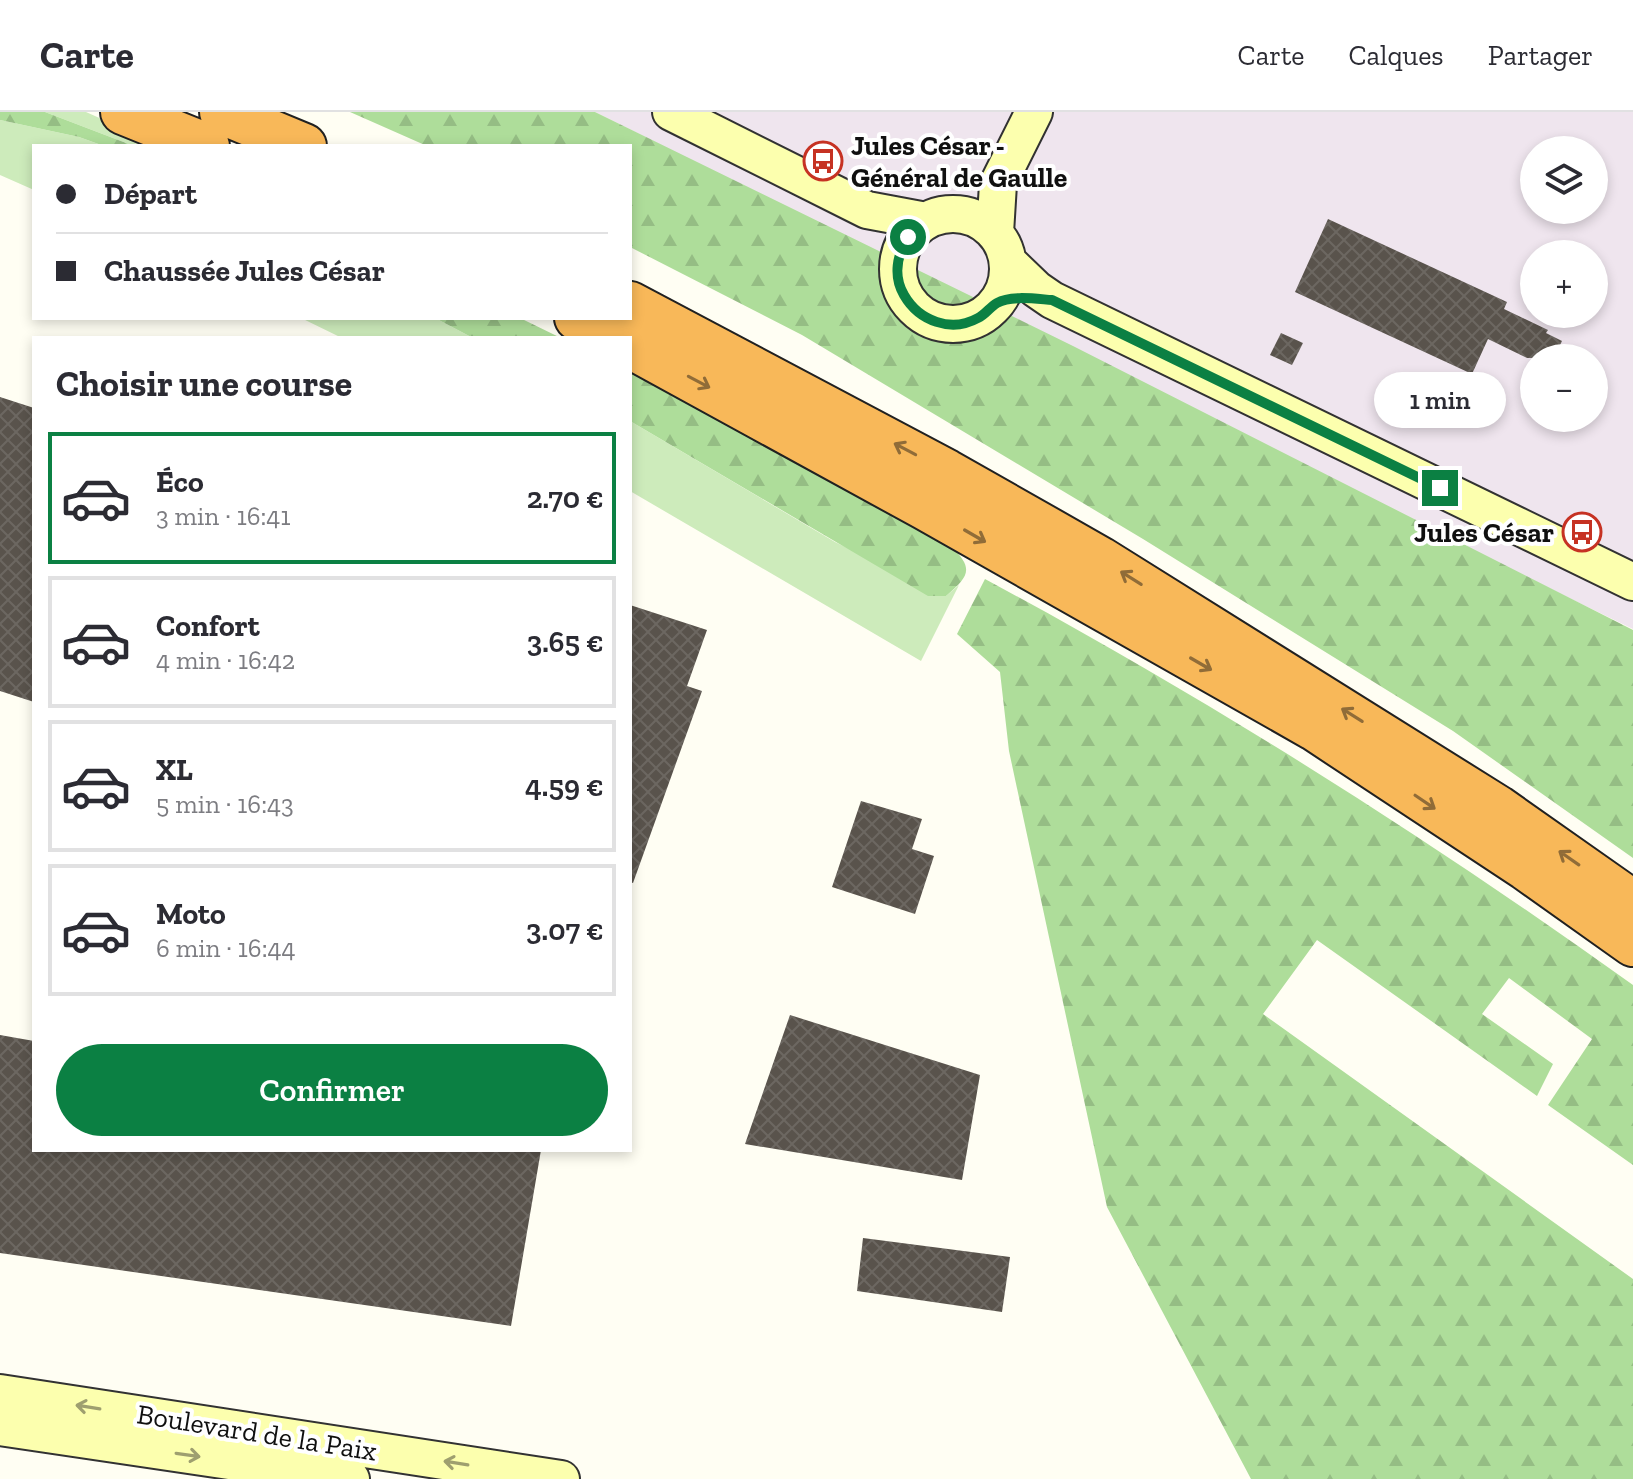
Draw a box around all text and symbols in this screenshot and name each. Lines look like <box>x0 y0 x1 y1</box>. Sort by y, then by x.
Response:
text: Carte <box>40 32 134 78</box>
text: Carte <box>1238 39 1304 72</box>
text: Calques <box>1348 39 1444 72</box>
text: Partager <box>1488 39 1593 72</box>
place label: Jules César - Général de Gaulle <box>851 129 1067 194</box>
map controls <box>1520 136 1608 432</box>
button: layers <box>1520 136 1608 224</box>
bus stop icon: Jules César - Général de Gaulle <box>802 140 844 182</box>
text: Départ <box>104 176 197 212</box>
route start <box>890 219 926 255</box>
button: + <box>1520 240 1608 328</box>
text: Chaussée Jules César <box>104 253 385 289</box>
button: − <box>1520 344 1608 432</box>
text: Choisir une course <box>56 362 352 405</box>
callout: 1 min <box>1374 372 1506 428</box>
one-way arrow <box>687 375 710 391</box>
text: 1 min <box>1409 384 1471 416</box>
one-way arrow <box>894 441 917 457</box>
icon: car <box>60 462 132 534</box>
text: Éco <box>156 464 204 500</box>
route end <box>1422 470 1458 506</box>
text: 2.70 € <box>527 480 604 516</box>
text: 3 min · 16:41 <box>156 500 290 532</box>
bus stop icon: Jules César <box>1561 511 1603 553</box>
place label: Jules César <box>1414 516 1554 549</box>
one-way arrow <box>963 528 986 544</box>
one-way arrow <box>1120 570 1143 586</box>
icon: car <box>60 606 132 678</box>
text: Confort <box>156 608 260 644</box>
text: 3.65 € <box>527 624 604 660</box>
text: 4 min · 16:42 <box>156 644 295 676</box>
one-way arrow <box>1189 656 1212 672</box>
one-way arrow <box>1341 707 1364 723</box>
icon: car <box>60 750 132 822</box>
text: XL <box>156 752 193 788</box>
text: 4.59 € <box>525 768 604 804</box>
text: 5 min · 16:43 <box>156 788 294 820</box>
one-way arrow <box>1414 794 1436 810</box>
one-way arrow <box>1559 850 1581 866</box>
icon: car <box>60 894 132 966</box>
text: Moto <box>156 896 226 932</box>
text: 3.07 € <box>526 912 604 948</box>
text: 6 min · 16:44 <box>156 932 296 964</box>
button: Confirmer <box>56 1044 608 1136</box>
street label: Boulevard de la Paix <box>135 1397 379 1468</box>
one-way arrow <box>76 1399 102 1414</box>
one-way arrow <box>175 1448 200 1463</box>
one-way arrow <box>444 1454 469 1469</box>

